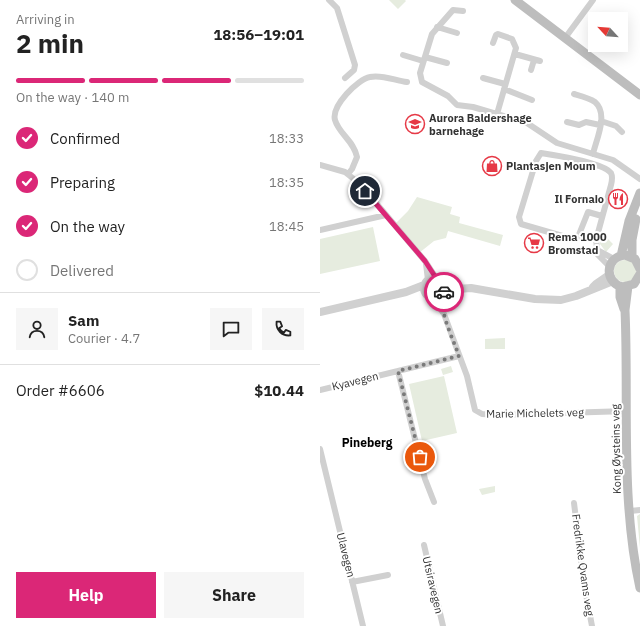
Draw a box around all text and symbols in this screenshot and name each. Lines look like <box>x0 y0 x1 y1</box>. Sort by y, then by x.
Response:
text: Arriving in <box>16 11 75 28</box>
north arrow <box>588 12 628 52</box>
map controls <box>588 12 628 52</box>
text: 18:56–19:01 <box>213 25 304 44</box>
text: 2 min <box>16 26 84 60</box>
text: On the way · 140 m <box>16 89 129 106</box>
place label: Aurora Baldershage barnehage <box>429 111 532 138</box>
school or university icon: Aurora Baldershage barnehage <box>404 113 426 135</box>
icon: check <box>16 127 38 149</box>
text: Confirmed <box>50 129 120 148</box>
text: 18:33 <box>269 130 304 147</box>
shop icon: Plantasjen Moum <box>481 155 503 177</box>
place label: Plantasjen Moum <box>506 159 596 173</box>
icon: check <box>16 171 38 193</box>
text: Preparing <box>50 173 115 192</box>
text: 18:35 <box>269 174 304 191</box>
pin <box>348 174 382 208</box>
icon: home <box>354 180 376 202</box>
restaurant icon: Il Fornaio <box>607 188 629 210</box>
place label: Il Fornaio <box>554 192 604 206</box>
icon: check <box>16 215 38 237</box>
text: On the way <box>50 217 125 236</box>
text: 18:45 <box>269 218 304 235</box>
place label: Rema 1000 Bromstad <box>548 230 607 257</box>
supermarket icon: Rema 1000 Bromstad <box>523 232 545 254</box>
text: Delivered <box>50 261 114 280</box>
courier <box>424 272 464 312</box>
icon: car <box>433 281 455 303</box>
button: person <box>16 308 58 350</box>
button: chat <box>210 308 252 350</box>
button: phone <box>262 308 304 350</box>
text: Sam <box>68 311 99 330</box>
text: Courier · 4.7 <box>68 330 140 347</box>
street label: Kyavegen <box>330 368 380 394</box>
text: Order #6606 <box>16 381 105 400</box>
text: $10.44 <box>254 381 304 400</box>
street label: Kong Øysteins veg <box>608 404 624 494</box>
street label: Marie Michelets veg <box>486 405 584 421</box>
district label: Pineberg <box>342 435 393 450</box>
pin <box>403 440 437 474</box>
icon: bag <box>409 446 431 468</box>
street label: Fredrikke Qvams veg <box>569 513 597 617</box>
street label: Ulavegen <box>334 531 358 579</box>
street label: Utsiravegen <box>420 555 446 615</box>
button: Help <box>16 572 156 618</box>
button: Share <box>164 572 304 618</box>

